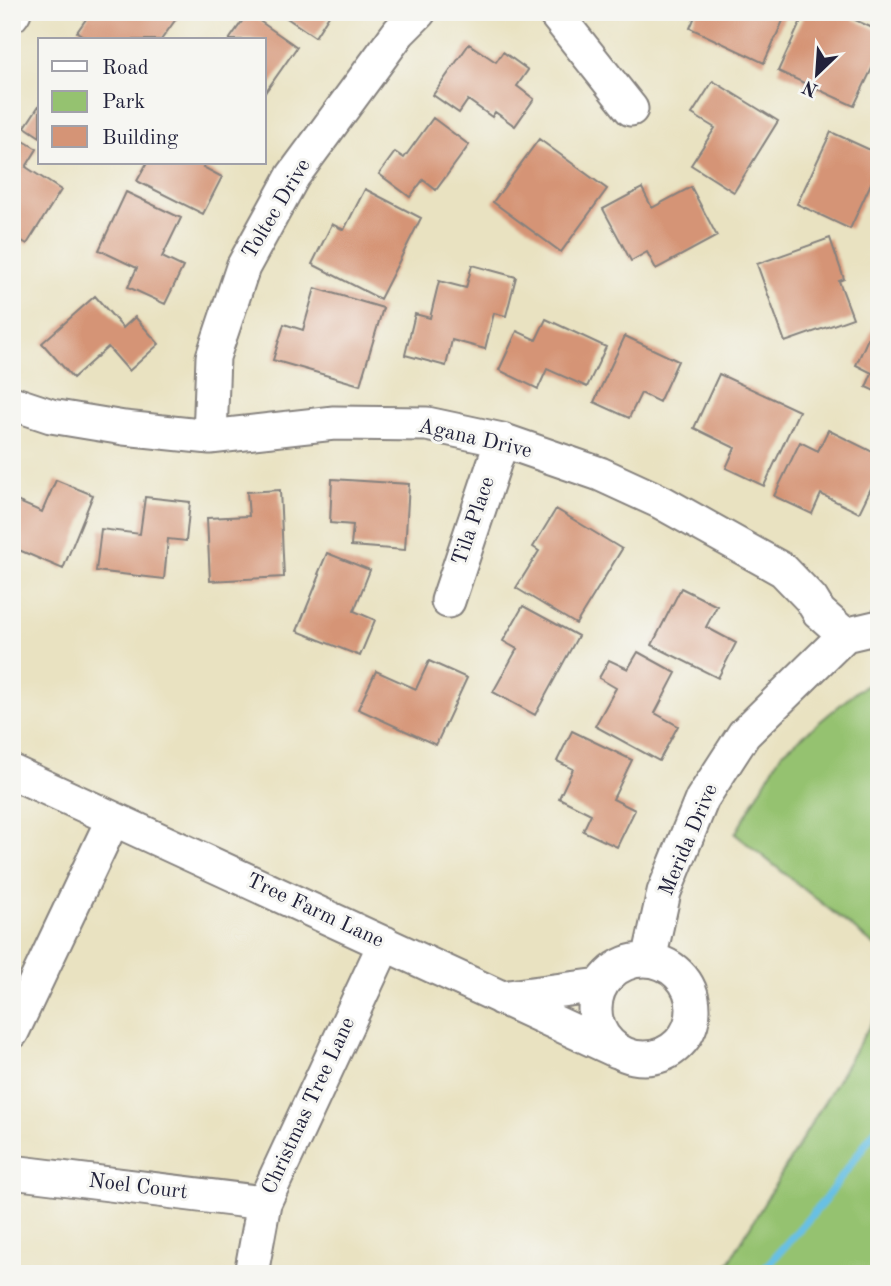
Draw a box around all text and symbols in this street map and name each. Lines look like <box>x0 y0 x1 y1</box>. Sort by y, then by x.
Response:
legend <box>38 38 266 164</box>
north arrow <box>782 38 852 108</box>
text: Road <box>102 58 149 79</box>
text: N <box>800 75 821 99</box>
text: Park <box>102 92 145 113</box>
text: Building <box>102 128 179 149</box>
street label: Toltec Drive <box>239 156 315 262</box>
street label: Agana Drive <box>416 416 534 462</box>
street label: Tila Place <box>449 474 499 568</box>
street label: Merida Drive <box>656 781 722 899</box>
street label: Tree Farm Lane <box>243 870 387 952</box>
street label: Christmas Tree Lane <box>259 1014 359 1198</box>
street label: Noel Court <box>87 1171 189 1203</box>

